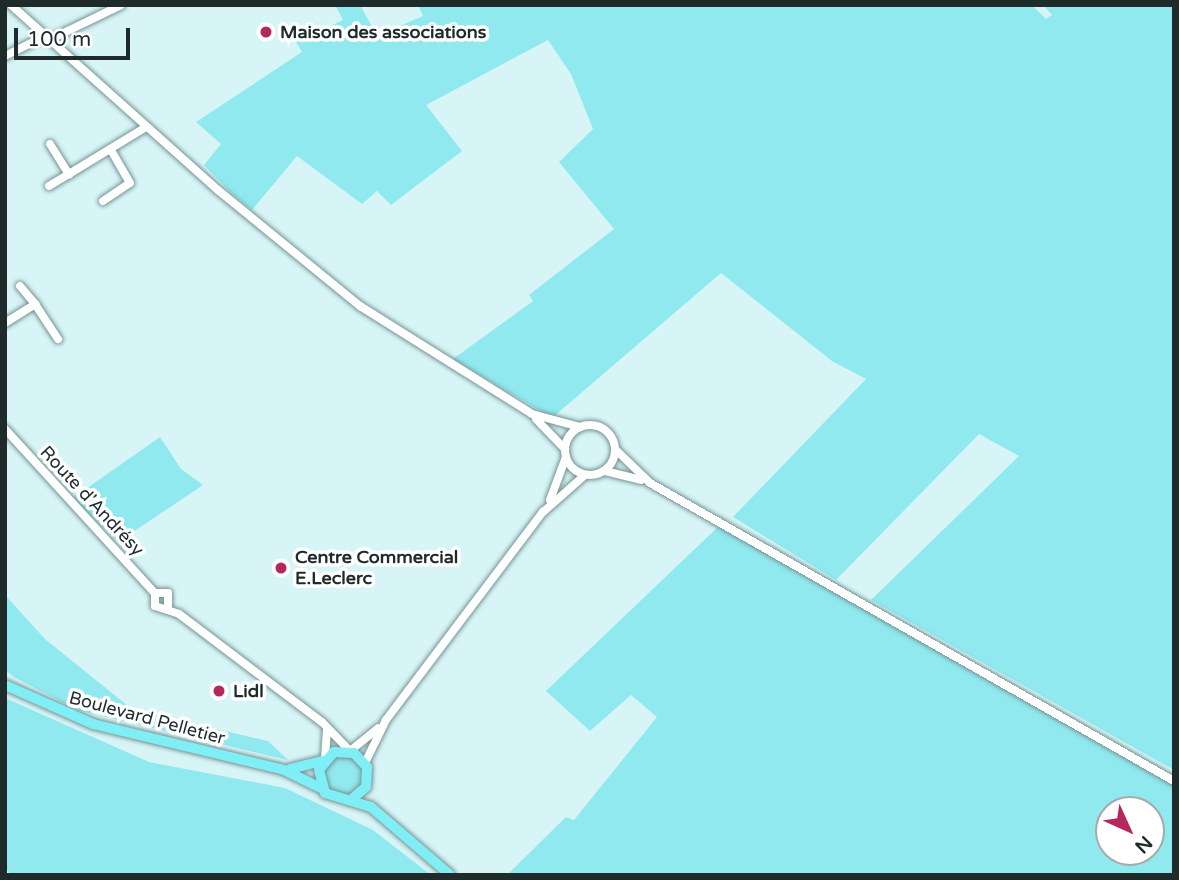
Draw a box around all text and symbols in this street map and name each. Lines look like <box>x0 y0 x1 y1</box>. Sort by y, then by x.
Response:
scale bar <box>18 14 133 58</box>
place label: Maison des associations <box>280 21 486 43</box>
marker: Maison des associations <box>258 24 274 40</box>
text: 100 m <box>27 27 91 52</box>
street label: Route d'Andrésy <box>36 442 148 560</box>
place label: Centre Commercial E.Leclerc <box>295 547 458 590</box>
marker: Centre Commercial E.Leclerc <box>273 560 289 576</box>
place label: Lidl <box>233 680 264 702</box>
marker: Lidl <box>211 683 227 699</box>
street label: Boulevard Pelletier <box>67 687 227 749</box>
north arrow <box>1095 796 1165 866</box>
text: N <box>1130 831 1157 858</box>

